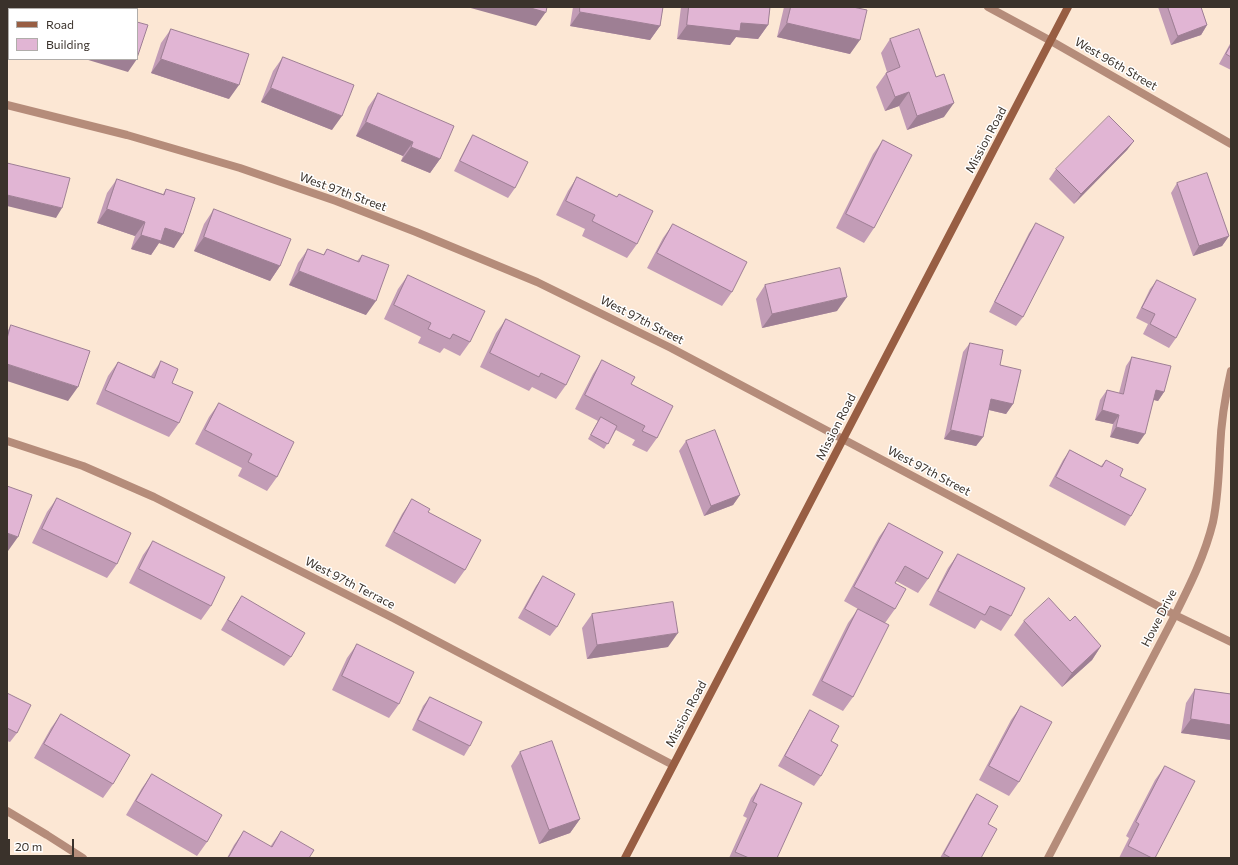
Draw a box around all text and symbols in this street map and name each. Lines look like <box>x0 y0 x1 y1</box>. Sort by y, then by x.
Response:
legend <box>8 8 138 60</box>
text: Road <box>46 17 74 31</box>
street label: West 96th Street <box>1072 35 1160 93</box>
text: Building <box>46 37 90 51</box>
street label: Mission Road <box>963 104 1009 176</box>
street label: West 97th Street <box>297 170 389 214</box>
street label: West 97th Street <box>598 293 686 347</box>
street label: Mission Road <box>813 391 859 463</box>
street label: West 97th Street <box>885 443 973 499</box>
street label: West 97th Terrace <box>303 554 397 612</box>
street label: Howe Drive <box>1138 587 1180 649</box>
street label: Mission Road <box>663 678 709 750</box>
scale bar <box>10 831 76 857</box>
text: 20 m <box>15 839 42 853</box>

